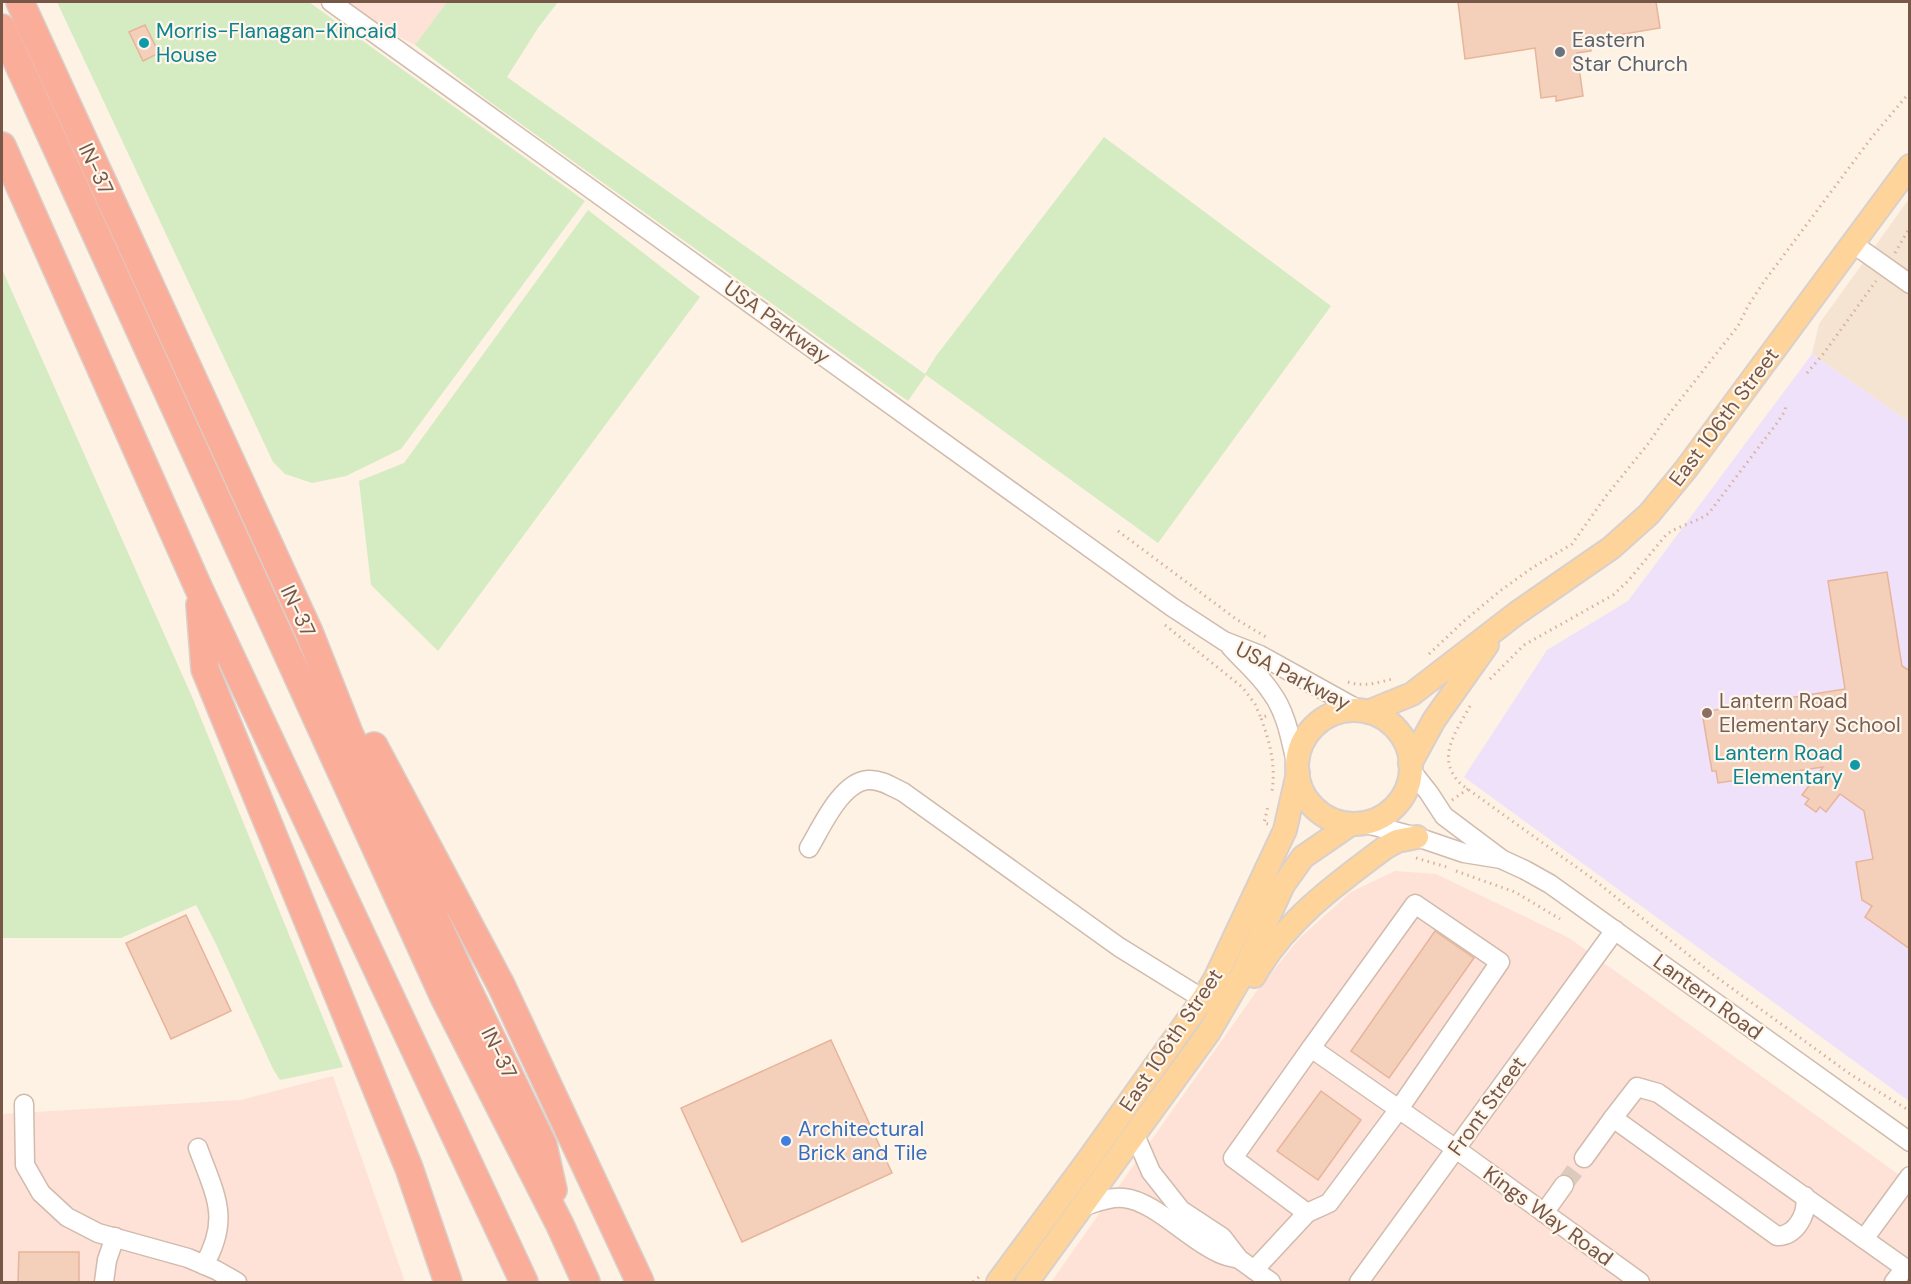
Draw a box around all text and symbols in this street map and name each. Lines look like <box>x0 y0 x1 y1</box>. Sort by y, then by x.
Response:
place label: Morris-Flanagan-Kincaid House <box>156 17 397 69</box>
place label: Eastern Star Church <box>1572 26 1688 78</box>
marker: Morris-Flanagan-Kincaid House <box>137 36 151 50</box>
marker: Eastern Star Church <box>1553 45 1567 59</box>
street label: IN-37 <box>72 139 120 199</box>
street label: USA Parkway <box>718 274 836 370</box>
street label: East 106th Street <box>1663 342 1785 492</box>
street label: IN-37 <box>274 581 322 641</box>
street label: USA Parkway <box>1231 635 1355 717</box>
place label: Lantern Road Elementary School <box>1719 687 1901 739</box>
marker: Lantern Road Elementary School <box>1700 706 1714 720</box>
place label: Lantern Road Elementary <box>1714 739 1843 791</box>
marker: Lantern Road Elementary <box>1848 758 1862 772</box>
street label: Lantern Road <box>1648 948 1768 1046</box>
street label: East 106th Street <box>1113 963 1229 1117</box>
street label: IN-37 <box>475 1023 523 1083</box>
street label: Front Street <box>1441 1051 1533 1161</box>
place label: Architectural Brick and Tile <box>798 1115 927 1167</box>
marker: Architectural Brick and Tile <box>779 1134 793 1148</box>
street label: Kings Way Road <box>1478 1159 1618 1273</box>

